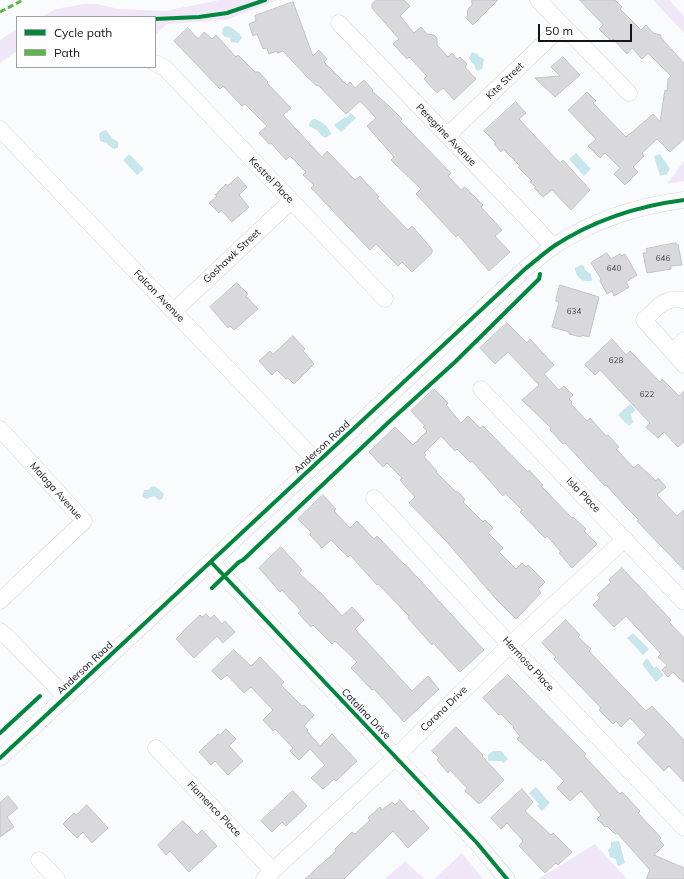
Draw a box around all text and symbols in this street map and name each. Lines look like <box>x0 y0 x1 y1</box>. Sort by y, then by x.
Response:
legend <box>16 16 156 68</box>
scale bar <box>540 16 634 42</box>
text: 50 m <box>545 23 573 38</box>
text: Cycle path <box>54 25 112 40</box>
text: Path <box>54 45 80 60</box>
street label: Kite Street <box>484 60 526 102</box>
street label: Peregrine Avenue <box>413 102 479 168</box>
street label: Kestrel Place <box>246 155 296 205</box>
street label: Goshawk Street <box>201 226 263 286</box>
house number: 646 <box>656 254 670 264</box>
house number: 640 <box>607 264 621 274</box>
street label: Falcon Avenue <box>131 267 187 325</box>
house number: 634 <box>567 307 581 317</box>
house number: 628 <box>609 356 623 366</box>
house number: 622 <box>640 390 654 400</box>
street label: Anderson Road <box>292 418 352 476</box>
street label: Malaga Avenue <box>27 460 85 522</box>
street label: Isla Place <box>563 475 603 515</box>
street label: Hermosa Place <box>500 634 556 694</box>
street label: Anderson Road <box>55 639 115 697</box>
street label: Corona Drive <box>418 684 470 734</box>
street label: Catalina Drive <box>339 686 393 742</box>
street label: Flamenco Place <box>185 779 243 839</box>

